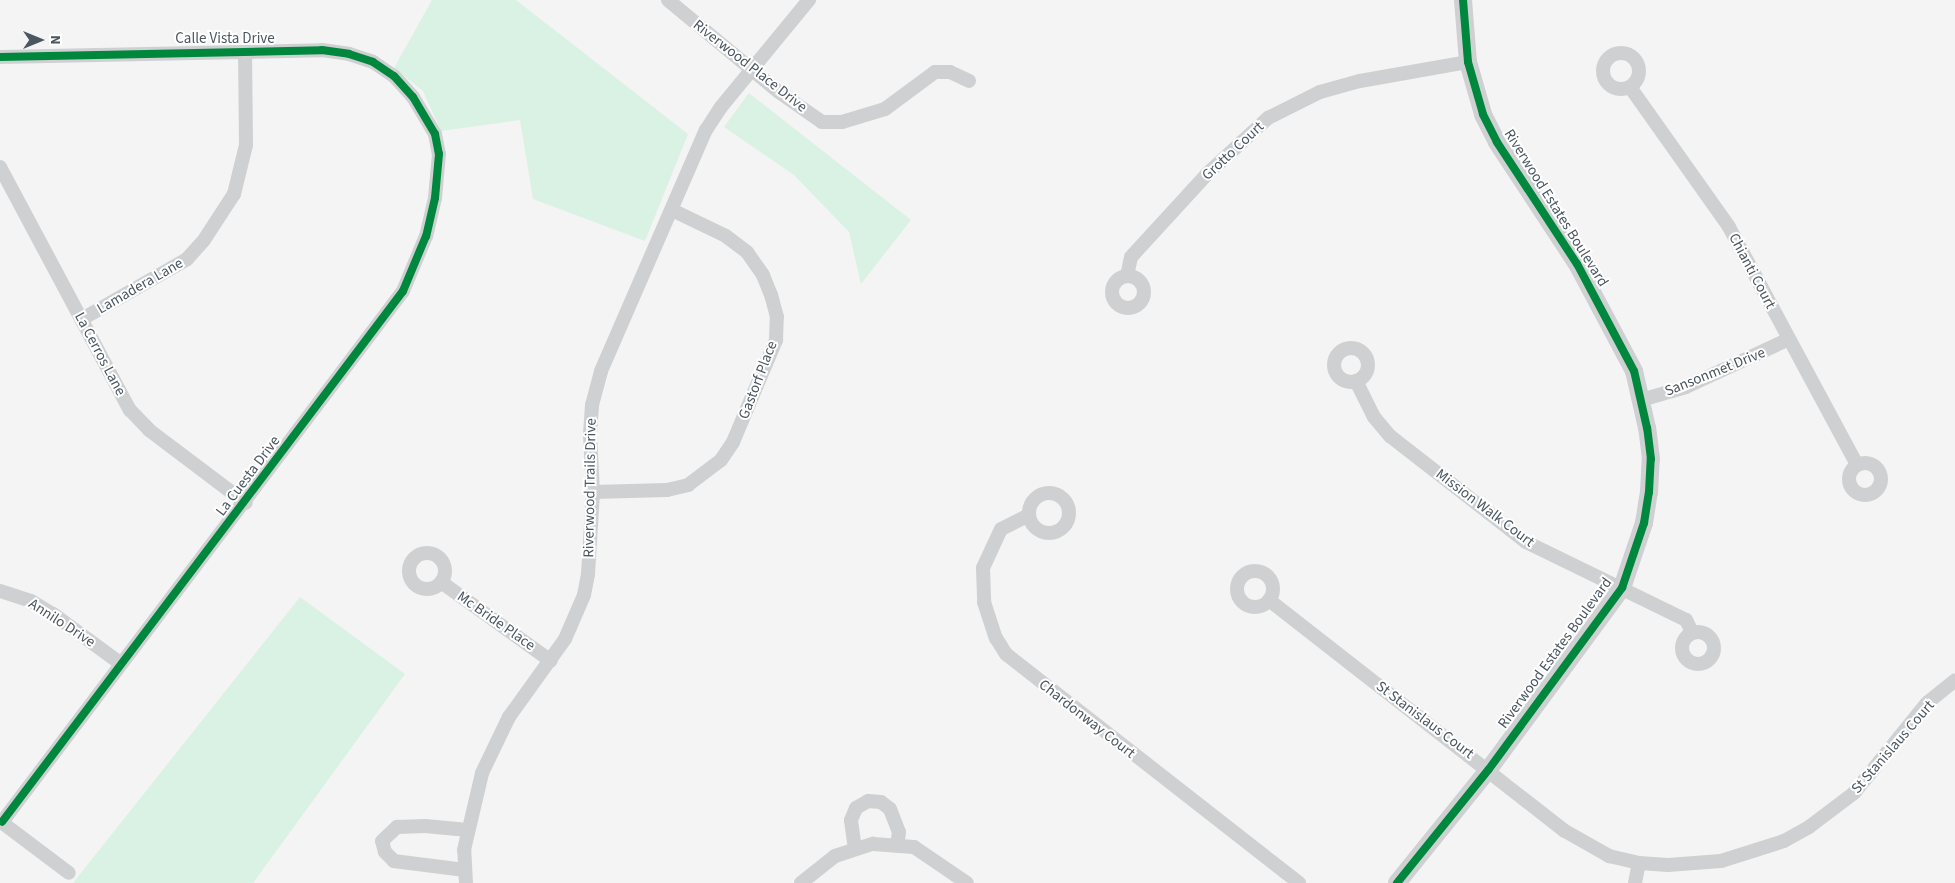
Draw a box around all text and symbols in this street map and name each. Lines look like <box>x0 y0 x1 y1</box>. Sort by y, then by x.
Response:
north arrow <box>15 15 65 65</box>
street label: Riverwood Place Drive <box>689 16 811 116</box>
street label: Calle Vista Drive <box>175 30 275 48</box>
text: N <box>45 35 65 45</box>
street label: Grotto Court <box>1198 118 1268 184</box>
street label: Riverwood Estates Boulevard <box>1500 126 1612 290</box>
street label: Chianti Court <box>1725 230 1779 312</box>
street label: Lamadera Lane <box>94 254 186 318</box>
street label: La Cerros Lane <box>70 309 130 399</box>
street label: Gastorf Place <box>735 338 781 422</box>
street label: Sansonmet Drive <box>1662 344 1768 400</box>
street label: Riverwood Trails Drive <box>580 418 600 558</box>
street label: La Cuesta Drive <box>212 432 284 520</box>
street label: Mission Walk Court <box>1432 465 1538 551</box>
street label: Riverwood Estates Boulevard <box>1494 574 1616 732</box>
street label: Mc Bride Place <box>454 588 538 654</box>
street label: Annilo Drive <box>25 595 99 651</box>
street label: Chardonway Court <box>1035 676 1139 762</box>
street label: St Stanislaus Court <box>1373 677 1477 763</box>
street label: St Stanislaus Court <box>1848 697 1938 797</box>

